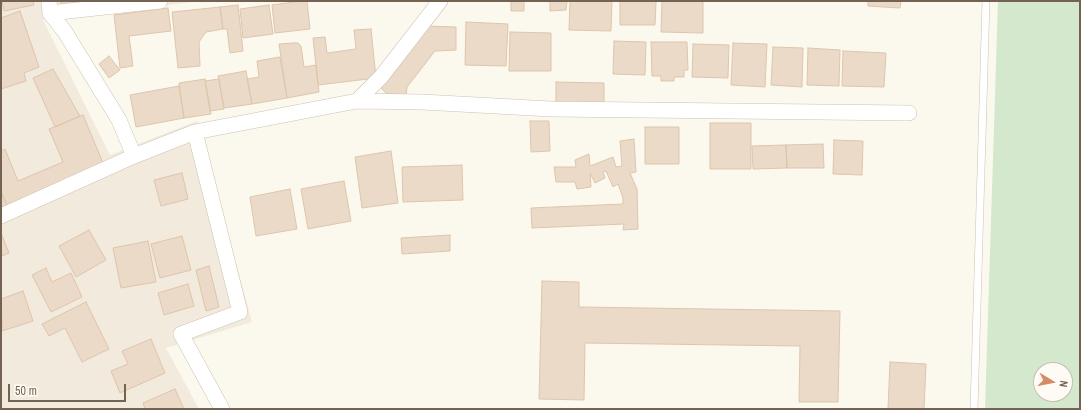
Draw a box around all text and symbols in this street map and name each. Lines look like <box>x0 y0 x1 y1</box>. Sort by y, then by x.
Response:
north arrow <box>1033 362 1073 402</box>
scale bar <box>10 376 128 402</box>
text: N <box>1056 379 1071 388</box>
text: 50 m <box>15 383 37 399</box>

